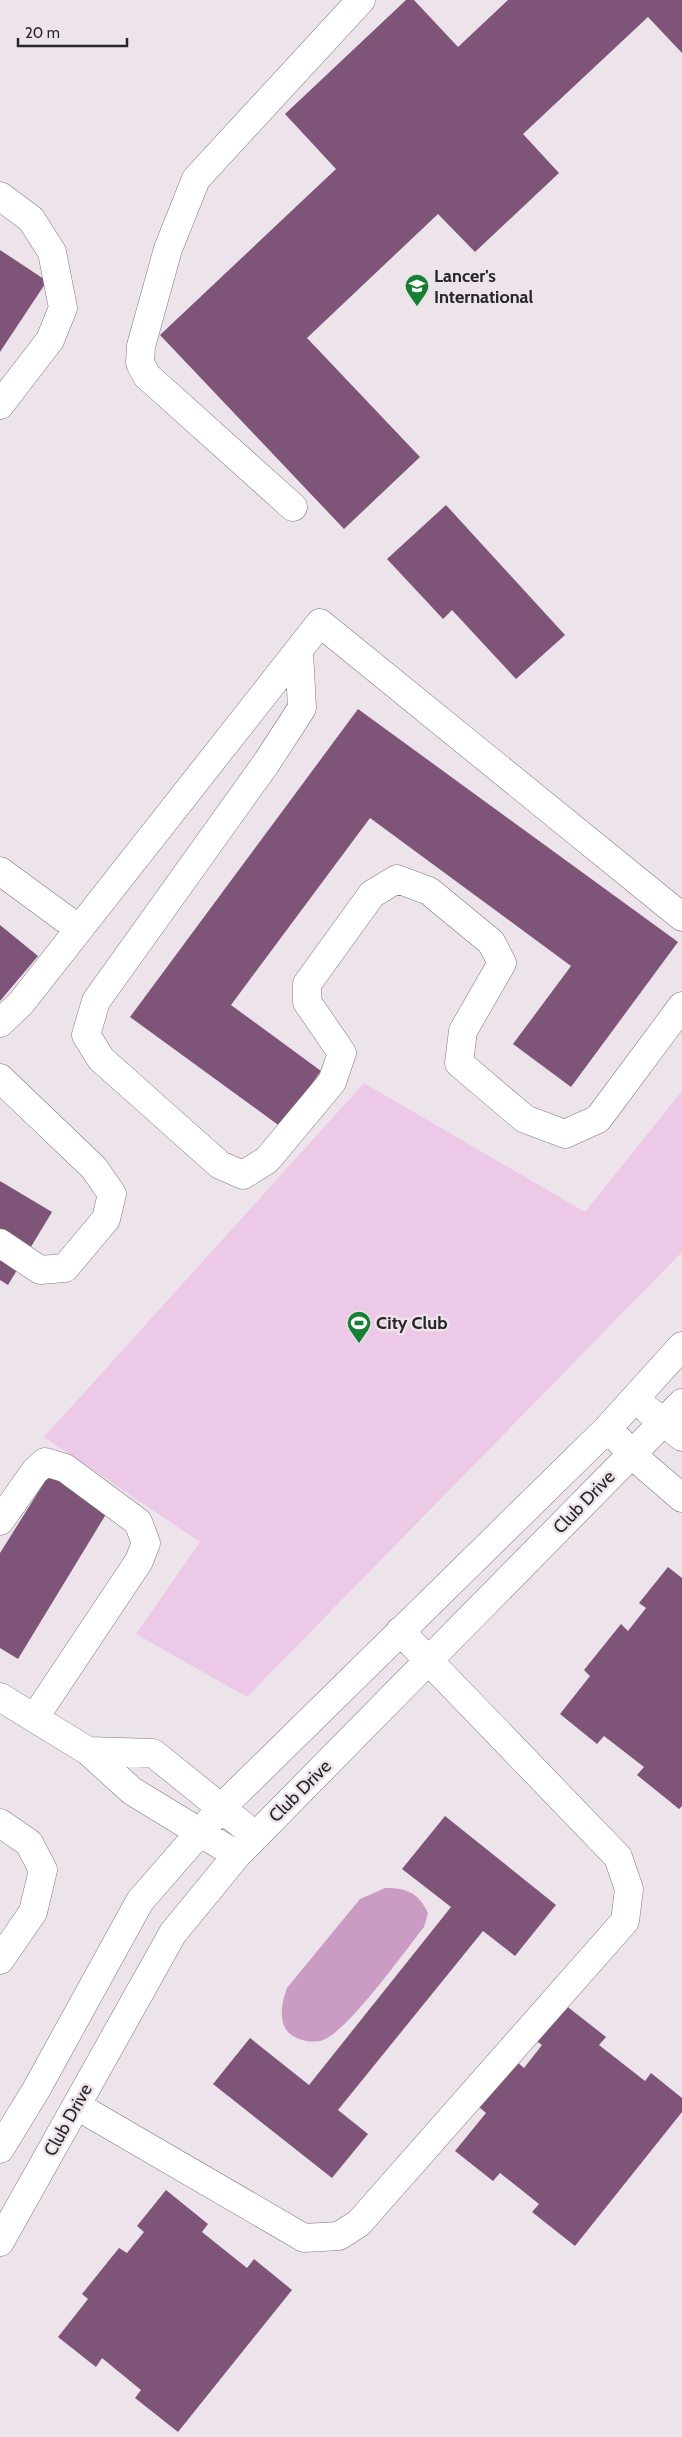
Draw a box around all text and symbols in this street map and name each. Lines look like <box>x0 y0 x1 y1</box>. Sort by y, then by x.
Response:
scale bar <box>18 15 126 47</box>
text: 20 m <box>25 24 60 42</box>
place label: Lancer's International <box>434 265 534 308</box>
school or university icon: Lancer's International <box>404 273 430 307</box>
sports icon: City Club <box>346 1310 372 1344</box>
place label: City Club <box>376 1312 447 1334</box>
street label: Club Drive <box>549 1466 619 1538</box>
street label: Club Drive <box>264 1755 336 1827</box>
street label: Club Drive <box>39 2080 97 2160</box>

